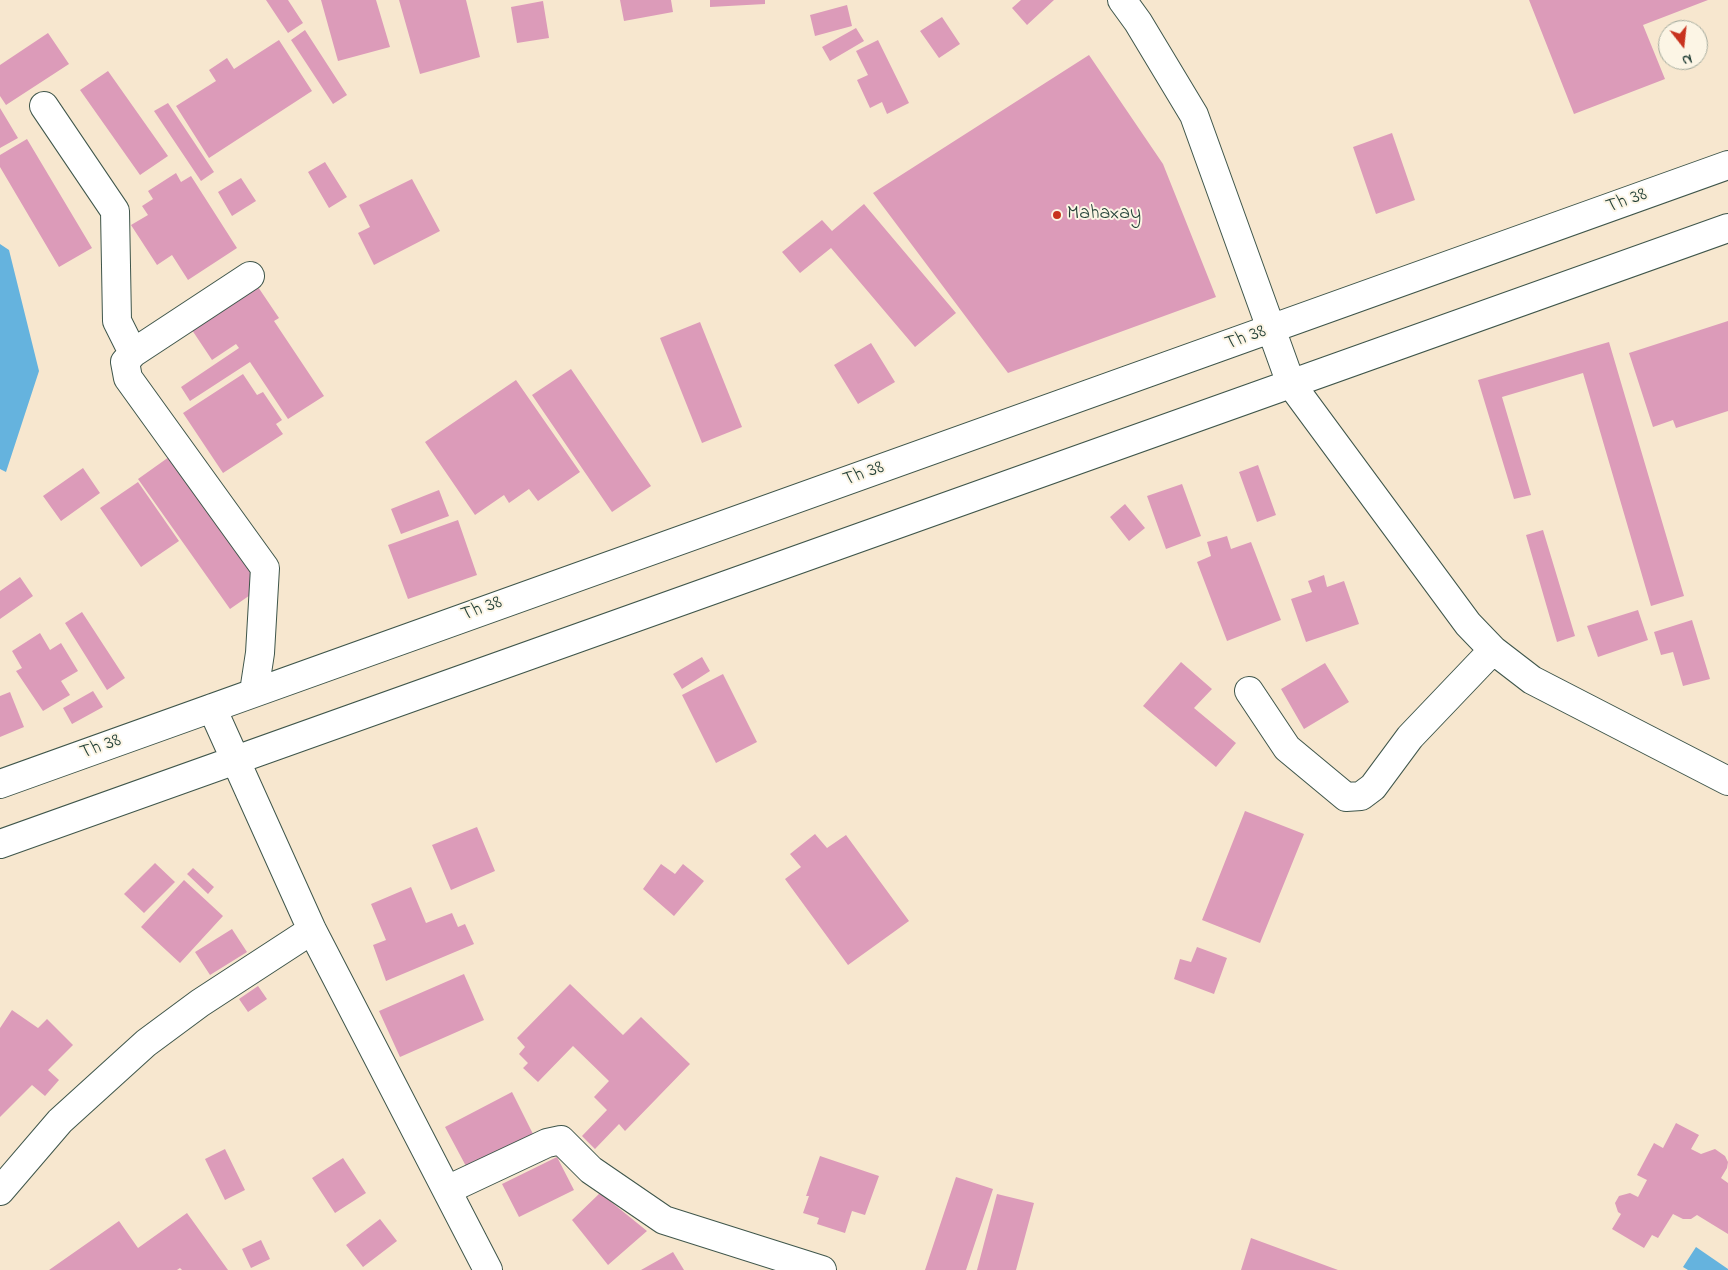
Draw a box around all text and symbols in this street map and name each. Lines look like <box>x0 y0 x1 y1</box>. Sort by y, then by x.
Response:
north arrow <box>1658 20 1708 70</box>
text: N <box>1680 48 1694 70</box>
street label: Th 38 <box>1603 184 1651 220</box>
place label: Mahaxay <box>1067 203 1141 227</box>
marker: Mahaxay <box>1051 209 1063 221</box>
street label: Th 38 <box>1222 321 1270 357</box>
street label: Th 38 <box>840 457 888 493</box>
street label: Th 38 <box>458 592 506 628</box>
street label: Th 38 <box>77 730 125 766</box>

